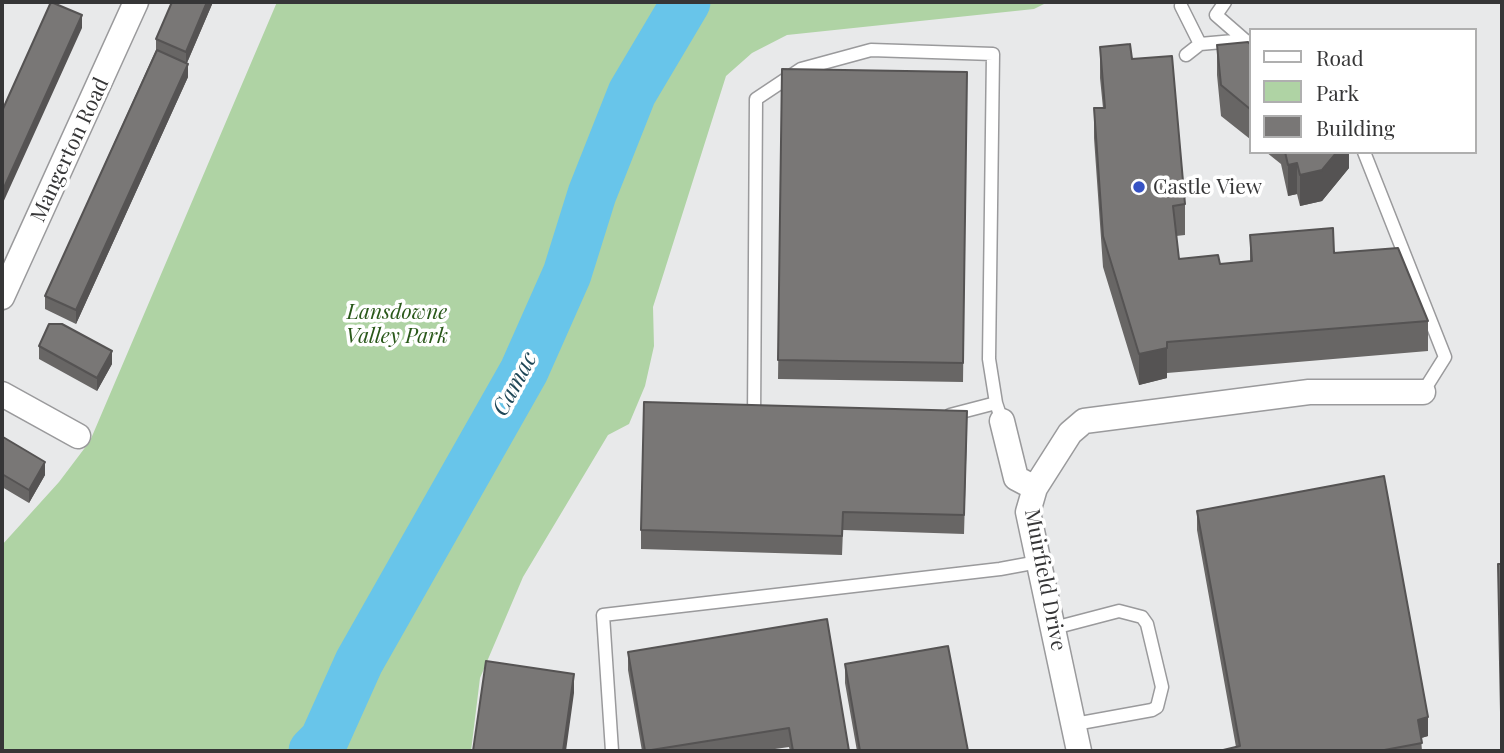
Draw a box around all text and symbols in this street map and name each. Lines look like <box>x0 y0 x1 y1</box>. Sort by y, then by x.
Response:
legend <box>1248 28 1476 154</box>
text: Road <box>1316 43 1364 71</box>
street label: Mangerton Road <box>26 74 114 226</box>
text: Park <box>1316 78 1359 106</box>
text: Building <box>1316 113 1395 141</box>
place label: Castle View <box>1153 174 1262 200</box>
marker: Castle View <box>1131 179 1147 195</box>
park label: Lansdowne Valley Park <box>346 299 448 349</box>
water label: Camac <box>487 347 543 421</box>
street label: Muirfield Drive <box>1019 507 1071 653</box>

